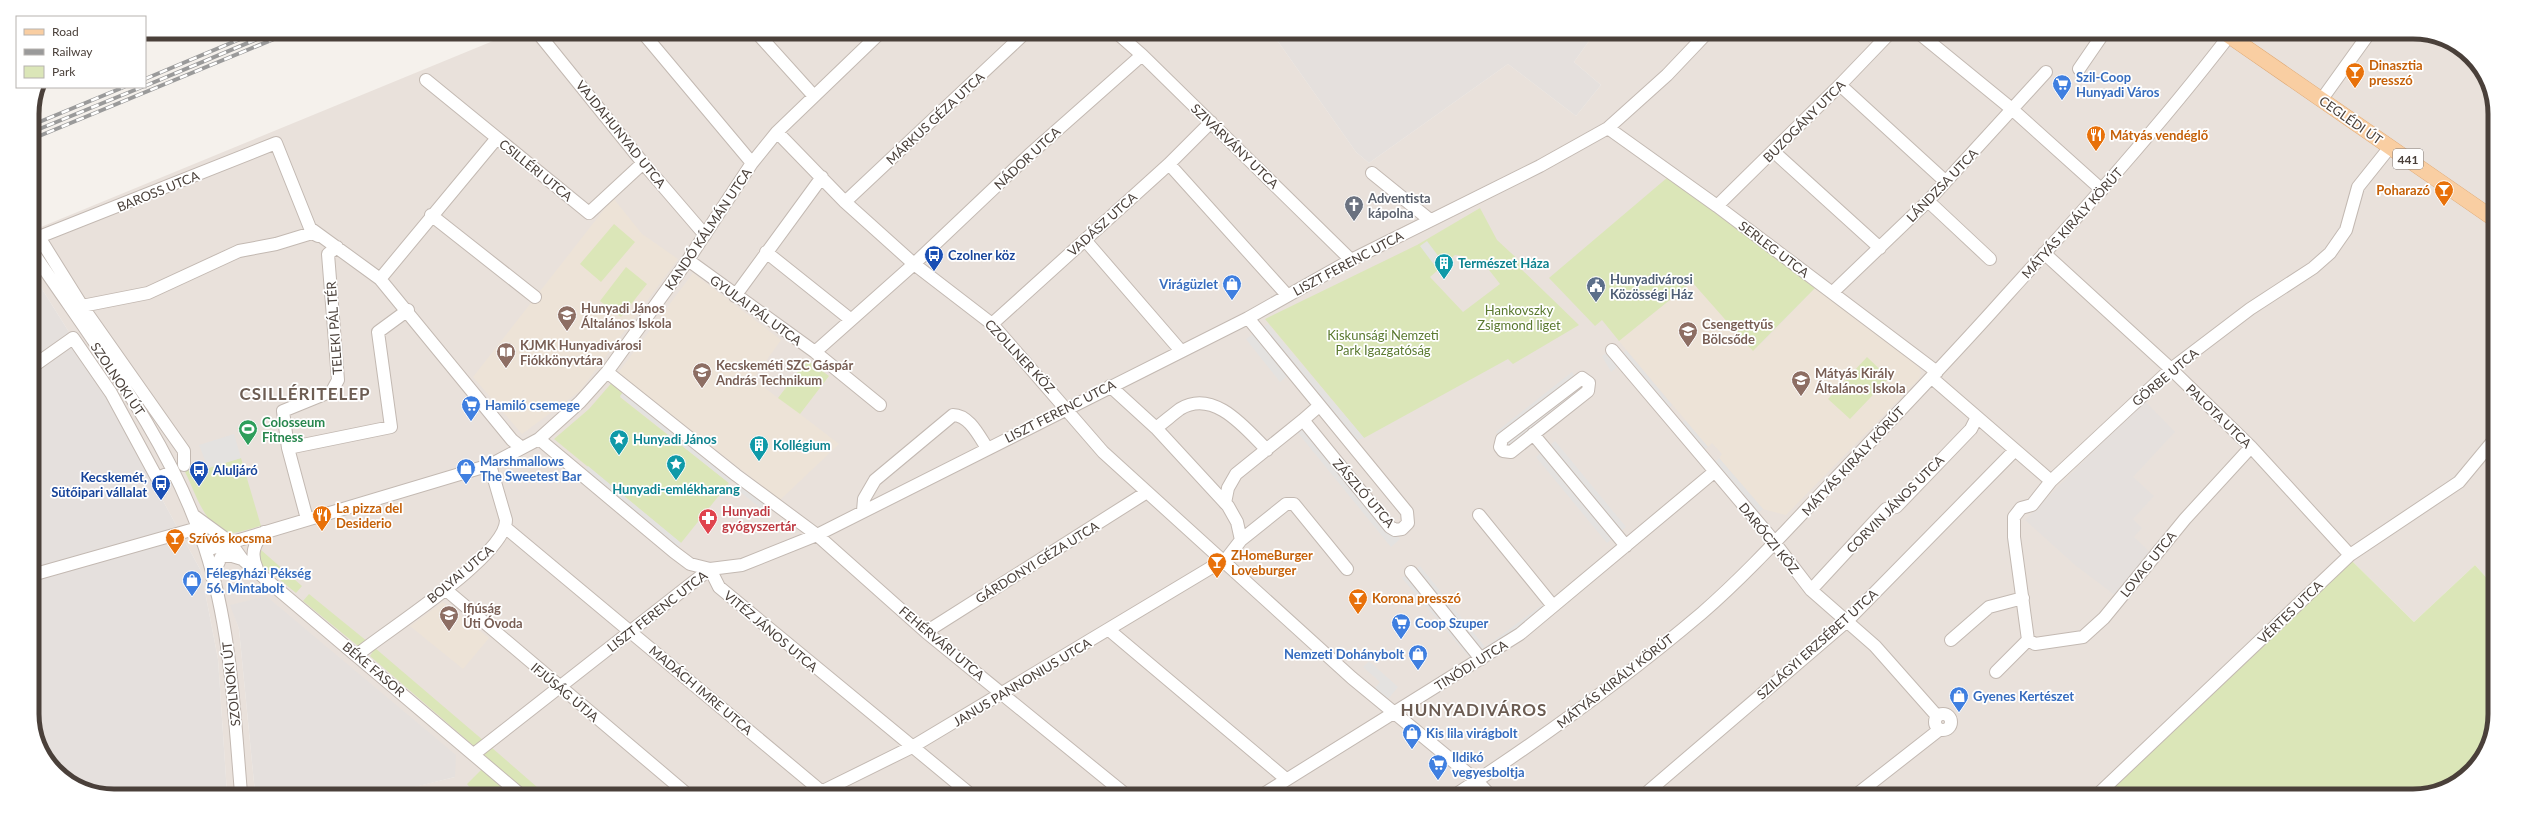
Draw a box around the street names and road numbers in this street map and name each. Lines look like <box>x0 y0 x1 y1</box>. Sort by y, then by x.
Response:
street label: MÁRKUS GÉZA UTCA <box>883 68 988 168</box>
street label: VAJDAHUNYAD UTCA <box>573 77 669 191</box>
street label: BUZOGÁNY UTCA <box>1760 77 1848 165</box>
street label: CEGLÉDI ÚT <box>2316 92 2386 148</box>
street label: SZIVÁRVÁNY UTCA <box>1188 100 1282 192</box>
street label: NÁDOR UTCA <box>991 123 1064 193</box>
street label: CSILLÉRI UTCA <box>496 136 576 205</box>
street label: LÁNDZSA UTCA <box>1903 145 1981 225</box>
road number: 441 <box>2393 149 2423 169</box>
street label: MÁTYÁS KIRÁLY KÖRÚT <box>2018 164 2126 282</box>
street label: KANDÓ KÁLMÁN UTCA <box>661 165 755 293</box>
street label: BAROSS UTCA <box>115 167 202 215</box>
street label: VADÁSZ UTCA <box>1064 189 1140 259</box>
street label: SERLEG UTCA <box>1736 217 1812 281</box>
street label: LISZT FERENC UTCA <box>1290 227 1406 299</box>
street label: GYULAI PÁL UTCA <box>707 271 805 349</box>
street label: TELEKI PÁL TÉR <box>323 280 345 375</box>
street label: CZOLLNER KÖZ <box>982 316 1058 396</box>
street label: SZOLNOKI ÚT <box>88 339 149 419</box>
street label: GÖRBE UTCA <box>2129 345 2202 409</box>
street label: LISZT FERENC UTCA <box>1002 376 1118 446</box>
street label: PALOTA UTCA <box>2183 381 2255 451</box>
street label: MÁTYÁS KIRÁLY KÖRÚT <box>1798 403 1908 519</box>
street label: CORVIN JÁNOS UTCA <box>1843 452 1947 556</box>
street label: ZÁSZLÓ UTCA <box>1330 455 1398 531</box>
street label: DARÓCZI KÖZ <box>1736 499 1803 577</box>
street label: GÁRDONYI GÉZA UTCA <box>972 517 1102 607</box>
street label: LOVAG UTCA <box>2117 528 2180 600</box>
street label: BOLYAI UTCA <box>424 542 497 606</box>
street label: LISZT FERENC UTCA <box>604 567 710 655</box>
street label: VÉRTES UTCA <box>2254 577 2326 647</box>
street label: SZILÁGYI ERZSÉBET UTCA <box>1753 585 1881 702</box>
street label: VITÉZ JÁNOS UTCA <box>721 587 821 675</box>
street label: FEHÉRVÁRI UTCA <box>896 603 988 683</box>
street label: MÁTYÁS KIRÁLY KÖRÚT <box>1554 630 1677 731</box>
street label: JANUS PANNONIUS UTCA <box>950 634 1094 730</box>
street label: TINÓDI UTCA <box>1432 636 1511 694</box>
street label: BÉKE FASOR <box>340 638 409 700</box>
street label: SZOLNOKI ÚT <box>219 641 243 727</box>
street label: MADÁCH IMRE UTCA <box>646 642 756 738</box>
street label: IFJÚSÁG ÚTJA <box>528 659 602 725</box>

